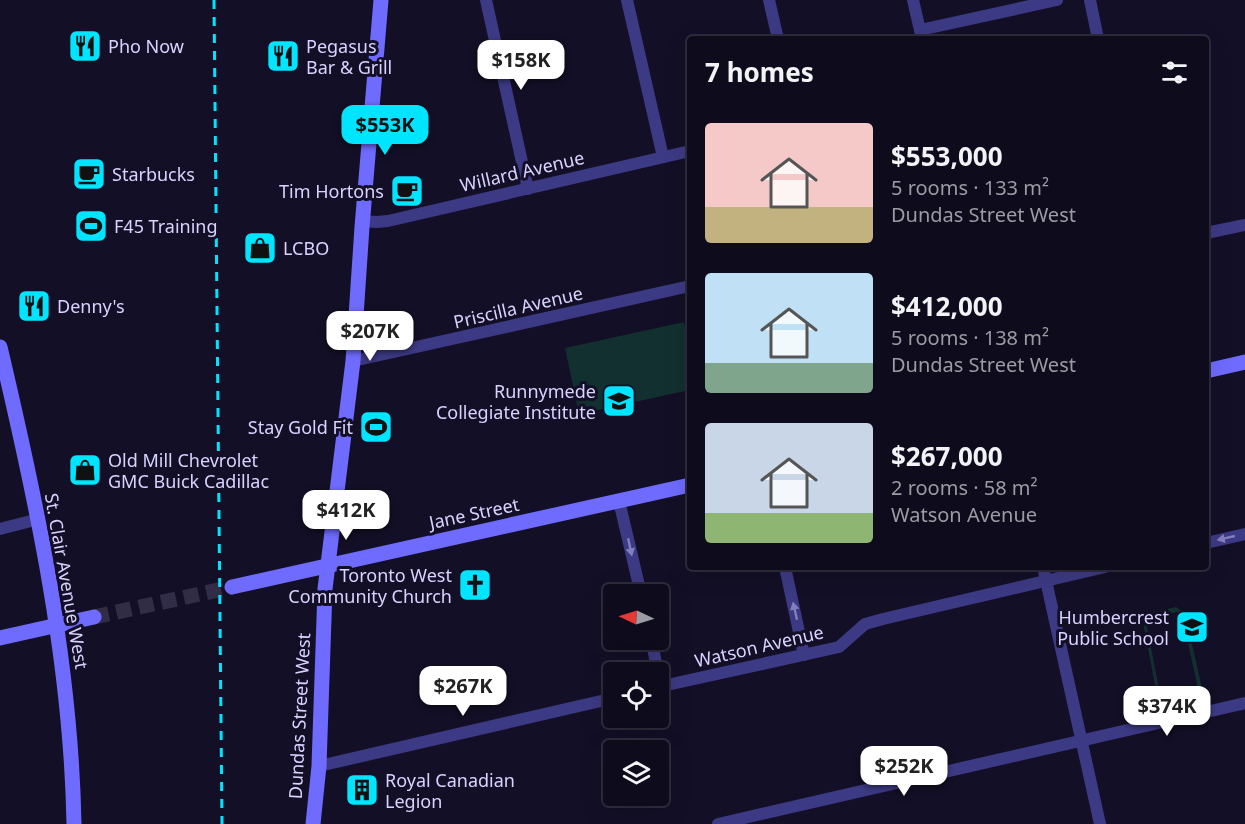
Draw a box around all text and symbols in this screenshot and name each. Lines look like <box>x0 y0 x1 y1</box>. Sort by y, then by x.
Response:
restaurant icon: Pho Now <box>67 28 103 64</box>
place label: Pho Now <box>108 34 184 58</box>
place label: Pegasus Bar & Grill <box>306 34 392 79</box>
restaurant icon: Pegasus Bar & Grill <box>265 38 301 74</box>
pin: $158K <box>479 40 563 91</box>
text: $158K <box>491 46 551 73</box>
text: 7 homes <box>705 54 814 90</box>
icon: filters <box>1158 56 1191 89</box>
pin: $553K <box>343 105 427 156</box>
text: $553K <box>355 111 415 138</box>
text: $553,000 <box>891 138 1003 174</box>
street label: Willard Avenue <box>458 145 586 197</box>
icon: home <box>753 147 825 219</box>
cafe icon: Starbucks <box>71 156 107 192</box>
place label: Starbucks <box>112 162 195 186</box>
cafe icon: Tim Hortons <box>389 173 425 209</box>
text: 5 rooms · 133 m² <box>891 174 1049 201</box>
place label: Tim Hortons <box>279 179 384 203</box>
text: Dundas Street West <box>891 201 1076 228</box>
sports icon: F45 Training <box>73 208 109 244</box>
place label: F45 Training <box>114 214 218 238</box>
shop icon: LCBO <box>242 230 278 266</box>
place label: LCBO <box>283 236 329 260</box>
street label: Priscilla Avenue <box>451 280 585 334</box>
restaurant icon: Denny's <box>16 288 52 324</box>
text: $412,000 <box>891 288 1003 324</box>
place label: Denny's <box>57 294 125 318</box>
icon: home <box>753 297 825 369</box>
pin: $207K <box>328 311 412 362</box>
text: $207K <box>340 317 400 344</box>
text: 5 rooms · 138 m² <box>891 324 1049 351</box>
text: Dundas Street West <box>891 351 1076 378</box>
place label: Runnymede Collegiate Institute <box>436 379 596 424</box>
school or university icon: Runnymede Collegiate Institute <box>601 383 637 419</box>
sports icon: Stay Gold Fit <box>358 409 394 445</box>
place label: Stay Gold Fit <box>248 415 353 439</box>
text: $267,000 <box>891 438 1003 474</box>
icon: home <box>753 447 825 519</box>
place label: Old Mill Chevrolet GMC Buick Cadillac <box>108 448 269 493</box>
shop icon: Old Mill Chevrolet GMC Buick Cadillac <box>67 452 103 488</box>
text: 2 rooms · 58 m² <box>891 474 1038 501</box>
pin: $412K <box>304 490 388 541</box>
street label: St. Clair Avenue West <box>40 491 94 671</box>
street label: Jane Street <box>425 492 522 535</box>
text: $412K <box>316 496 376 523</box>
text: Watson Avenue <box>891 501 1037 528</box>
one-way arrow <box>1216 534 1235 544</box>
one-way arrow <box>626 538 636 556</box>
place label: Toronto West Community Church <box>288 563 452 608</box>
church icon: Toronto West Community Church <box>457 567 493 603</box>
north arrow <box>603 584 669 650</box>
map controls <box>603 584 669 806</box>
one-way arrow <box>789 602 799 620</box>
place label: Humbercrest Public School <box>1057 605 1169 650</box>
school or university icon: Humbercrest Public School <box>1174 609 1210 645</box>
street label: Watson Avenue <box>692 620 826 672</box>
street label: Dundas Street West <box>283 632 315 800</box>
button: locate <box>603 662 669 728</box>
pin: $267K <box>421 666 505 717</box>
text: $267K <box>433 672 493 699</box>
pin: $374K <box>1125 686 1209 737</box>
text: $374K <box>1137 692 1197 719</box>
button: layers <box>603 740 669 806</box>
pin: $252K <box>862 746 946 797</box>
text: $252K <box>874 752 934 779</box>
place label: Royal Canadian Legion <box>385 768 515 813</box>
building icon: Royal Canadian Legion <box>344 772 380 808</box>

